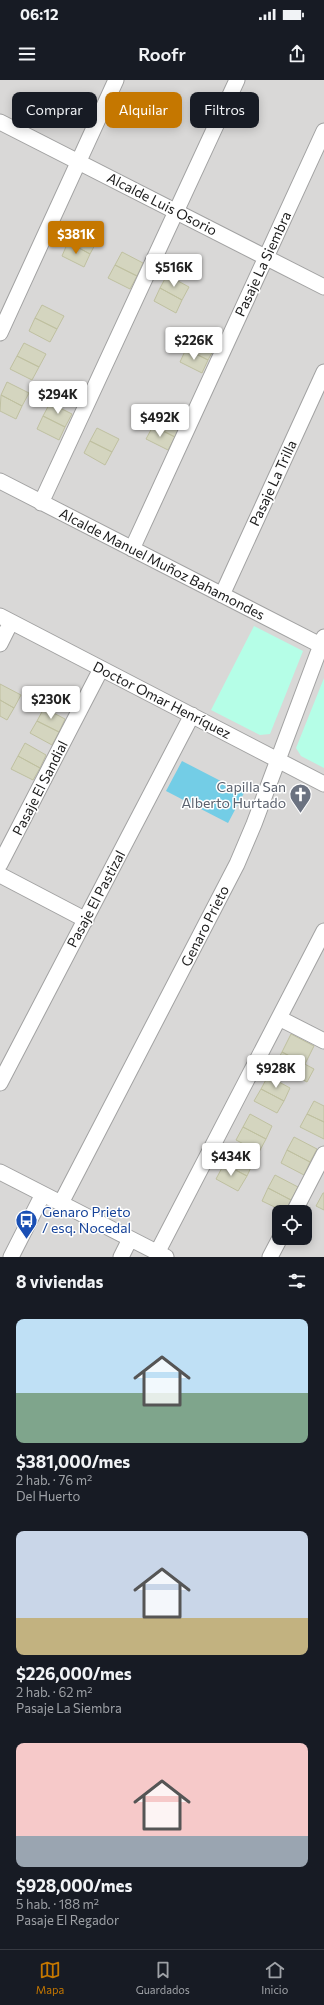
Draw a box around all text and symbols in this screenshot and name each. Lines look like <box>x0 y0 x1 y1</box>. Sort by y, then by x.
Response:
text: 06:12 <box>20 5 59 23</box>
icon: menu <box>16 43 38 65</box>
text: Roofr <box>138 43 186 65</box>
icon: share <box>286 43 308 65</box>
chip: Comprar <box>12 92 97 128</box>
chip: Alquilar <box>105 92 182 128</box>
chip: Filtros <box>190 92 259 128</box>
street label: Alcalde Luis Osorio <box>104 168 220 239</box>
street label: Pasaje La Siembra <box>231 209 294 319</box>
pin: $381K <box>48 221 104 255</box>
text: $381K <box>57 226 95 242</box>
pin: $516K <box>146 254 202 288</box>
text: $516K <box>155 259 193 275</box>
pin: $226K <box>166 327 222 361</box>
text: $226K <box>174 332 214 348</box>
pin: $294K <box>30 381 86 415</box>
text: $294K <box>38 386 78 402</box>
pin: $492K <box>132 404 188 438</box>
text: $492K <box>140 409 180 425</box>
street label: Pasaje La Trilla <box>245 437 300 528</box>
street label: Alcalde Manuel Muñoz Bahamondes <box>57 504 268 623</box>
street label: Doctor Omar Henríquez <box>90 657 234 742</box>
pin: $230K <box>23 686 79 720</box>
text: $230K <box>31 691 71 707</box>
street label: Pasaje El Sandial <box>8 738 71 838</box>
place label: Capilla San Alberto Hurtado <box>181 778 286 811</box>
church icon: Capilla San Alberto Hurtado <box>288 782 314 815</box>
street label: Pasaje El Pastizal <box>63 847 128 950</box>
street label: Genaro Prieto <box>177 882 232 969</box>
pin: $928K <box>248 1055 304 1089</box>
text: $928K <box>256 1060 296 1076</box>
pin: $434K <box>203 1143 259 1177</box>
text: $434K <box>211 1148 251 1164</box>
place label: Genaro Prieto / esq. Nocedal <box>42 1203 131 1236</box>
map controls <box>272 1205 312 1245</box>
button: locate <box>272 1205 312 1245</box>
bus stop icon: Genaro Prieto / esq. Nocedal <box>14 1207 40 1240</box>
icon: filters <box>286 1270 308 1292</box>
text: 8 viviendas <box>16 1271 103 1292</box>
icon: home <box>126 1345 198 1417</box>
text: $381,000/mes <box>16 1451 130 1472</box>
text: 2 hab. · 76 m² <box>16 1472 92 1488</box>
text: Del Huerto <box>16 1488 80 1504</box>
icon: home <box>126 1557 198 1629</box>
text: $226,000/mes <box>16 1663 132 1684</box>
text: 2 hab. · 62 m² <box>16 1684 93 1700</box>
text: Pasaje La Siembra <box>16 1700 122 1716</box>
icon: home <box>126 1769 198 1841</box>
text: $928,000/mes <box>16 1875 132 1896</box>
text: 5 hab. · 188 m² <box>16 1896 99 1912</box>
text: Pasaje El Regador <box>16 1912 119 1928</box>
tab: Mapa <box>36 1959 64 1996</box>
tab: Guardados <box>136 1959 190 1996</box>
tab: Inicio <box>261 1959 288 1996</box>

